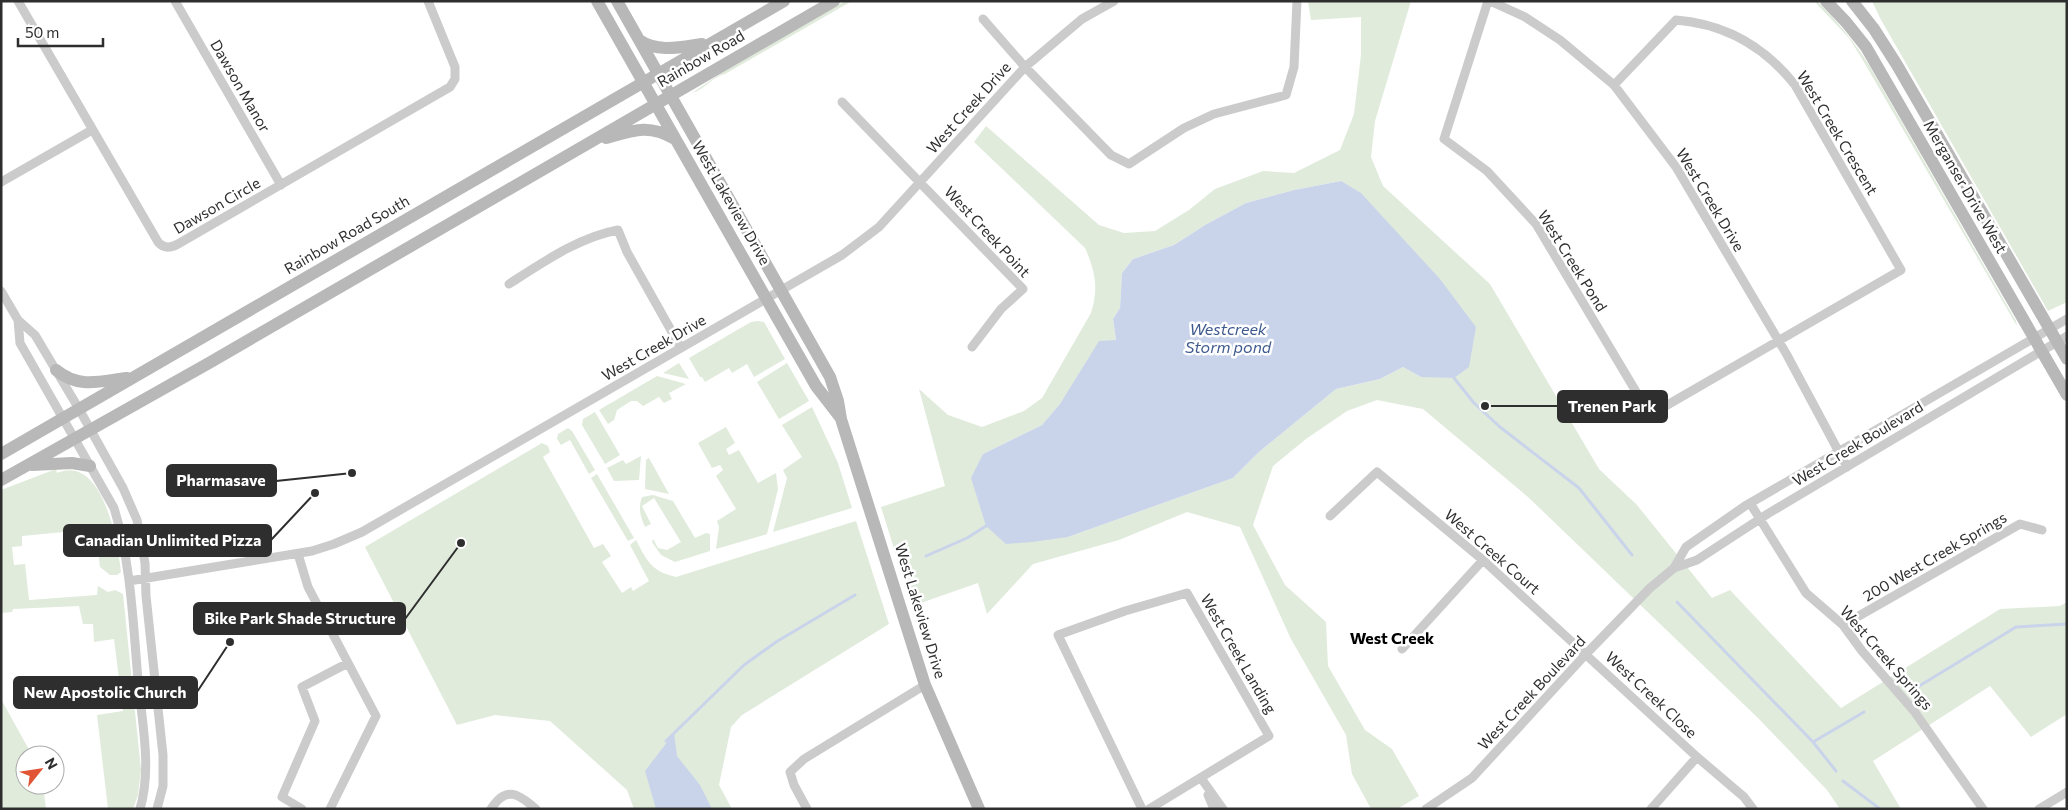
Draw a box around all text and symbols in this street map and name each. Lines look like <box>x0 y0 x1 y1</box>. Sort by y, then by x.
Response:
scale bar <box>18 15 102 47</box>
text: 50 m <box>25 23 59 41</box>
street label: Rainbow Road <box>654 26 747 90</box>
street label: Dawson Manor <box>207 36 275 135</box>
street label: West Creek Drive <box>922 58 1014 157</box>
street label: West Creek Crescent <box>1794 67 1882 198</box>
street label: Merganser Drive West <box>1920 117 2011 256</box>
street label: West Lakeview Drive <box>689 137 775 268</box>
street label: West Creek Drive <box>1673 145 1749 254</box>
street label: Dawson Circle <box>170 173 263 237</box>
street label: West Creek Point <box>941 182 1034 280</box>
street label: Rainbow Road South <box>281 191 412 277</box>
street label: West Creek Pond <box>1534 206 1611 315</box>
street label: West Creek Drive <box>598 310 709 384</box>
water label: Westcreek Storm pond <box>1185 319 1272 356</box>
callout: Trenen Park <box>1558 391 1667 422</box>
text: Trenen Park <box>1568 396 1657 415</box>
street label: West Creek Boulevard <box>1789 397 1926 489</box>
callout: Pharmasave <box>167 465 276 496</box>
text: Pharmasave <box>176 470 266 489</box>
street label: West Creek Court <box>1441 505 1544 598</box>
street label: 200 West Creek Springs <box>1860 508 2010 605</box>
callout: Canadian Unlimited Pizza <box>64 525 271 556</box>
text: Canadian Unlimited Pizza <box>74 530 262 549</box>
street label: West Lakeview Drive <box>892 541 950 681</box>
street label: West Creek Landing <box>1197 591 1280 716</box>
street label: West Creek Springs <box>1837 602 1937 713</box>
callout: Bike Park Shade Structure <box>194 603 405 634</box>
text: Bike Park Shade Structure <box>204 608 396 627</box>
district label: West Creek <box>1350 628 1435 647</box>
street label: West Creek Boulevard <box>1474 632 1589 753</box>
street label: West Creek Close <box>1602 647 1701 741</box>
callout: New Apostolic Church <box>14 677 197 708</box>
text: New Apostolic Church <box>24 682 186 701</box>
north arrow <box>15 745 65 795</box>
text: N <box>42 754 62 772</box>

